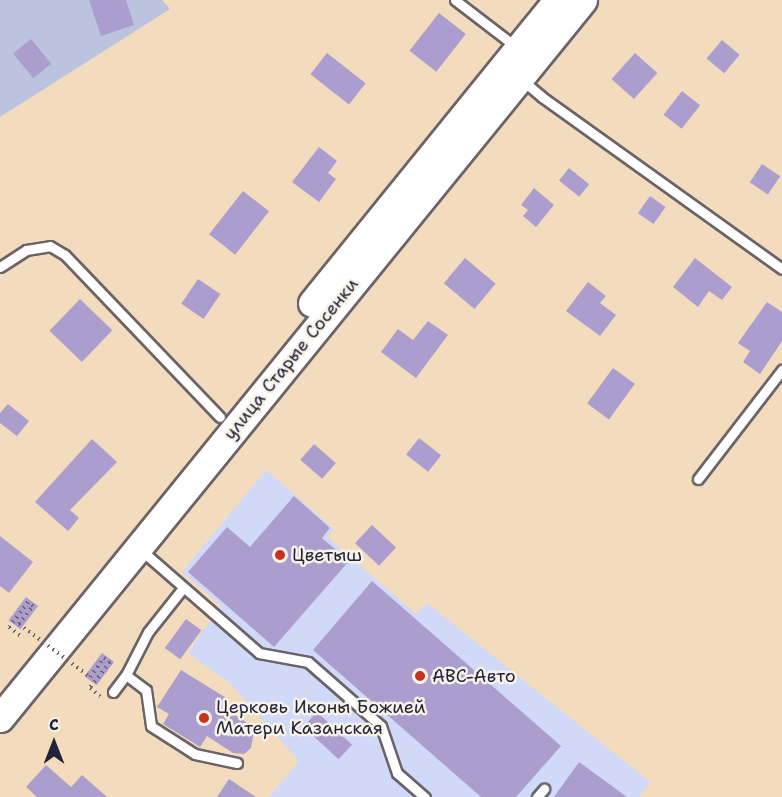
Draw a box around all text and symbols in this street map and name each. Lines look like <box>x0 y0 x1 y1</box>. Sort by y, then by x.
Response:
street label: улица Старые Сосенки <box>219 274 363 444</box>
place label: Цветыш <box>292 544 362 566</box>
marker: Цветыш <box>273 548 287 562</box>
place label: АВС-Авто <box>432 665 516 687</box>
marker: АВС-Авто <box>413 669 427 683</box>
place label: Церковь Иконы Божией Матери Казанская <box>216 697 426 740</box>
marker: Церковь Иконы Божией Матери Казанская <box>197 711 211 725</box>
north arrow <box>24 713 84 773</box>
text: С <box>49 714 59 735</box>

